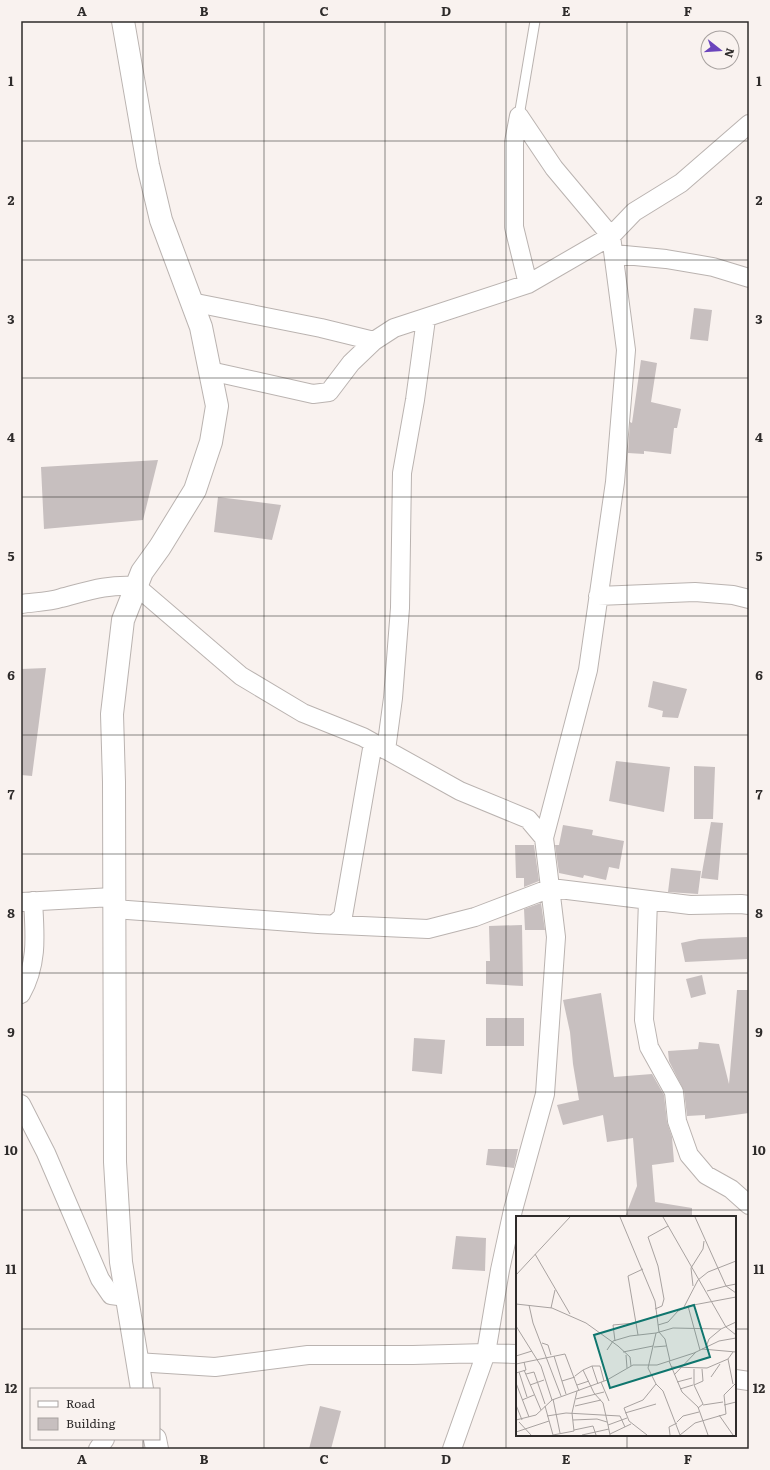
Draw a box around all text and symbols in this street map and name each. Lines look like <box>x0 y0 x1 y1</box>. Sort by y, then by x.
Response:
text: A <box>77 1 87 20</box>
text: B <box>200 1 209 20</box>
text: C <box>319 1 329 20</box>
text: D <box>441 1 451 20</box>
text: E <box>562 1 571 20</box>
text: F <box>684 1 692 20</box>
north arrow <box>700 30 740 70</box>
text: N <box>722 46 740 60</box>
text: 1 <box>8 71 14 90</box>
text: 1 <box>756 71 762 90</box>
text: 2 <box>8 190 15 209</box>
text: 2 <box>756 190 763 209</box>
text: 3 <box>7 309 15 328</box>
text: 3 <box>755 309 763 328</box>
text: 4 <box>7 427 15 446</box>
text: 4 <box>755 427 763 446</box>
text: 5 <box>7 546 15 565</box>
text: 5 <box>755 546 763 565</box>
text: 6 <box>7 665 15 684</box>
text: 6 <box>755 665 763 684</box>
text: 7 <box>7 784 15 803</box>
text: 7 <box>755 784 763 803</box>
text: 8 <box>7 903 15 922</box>
text: 8 <box>755 903 763 922</box>
text: 9 <box>7 1022 15 1041</box>
text: 9 <box>755 1022 763 1041</box>
text: 10 <box>4 1140 18 1159</box>
text: 10 <box>752 1140 766 1159</box>
inset map <box>516 1216 736 1436</box>
text: 11 <box>6 1259 17 1278</box>
text: 11 <box>754 1259 765 1278</box>
text: 12 <box>5 1378 17 1397</box>
text: 12 <box>753 1378 765 1397</box>
legend <box>30 1388 160 1440</box>
text: Road <box>66 1394 96 1412</box>
text: Building <box>66 1414 116 1432</box>
text: A <box>77 1449 87 1468</box>
text: B <box>200 1449 209 1468</box>
text: C <box>319 1449 329 1468</box>
text: D <box>441 1449 451 1468</box>
text: E <box>562 1449 571 1468</box>
text: F <box>684 1449 692 1468</box>

